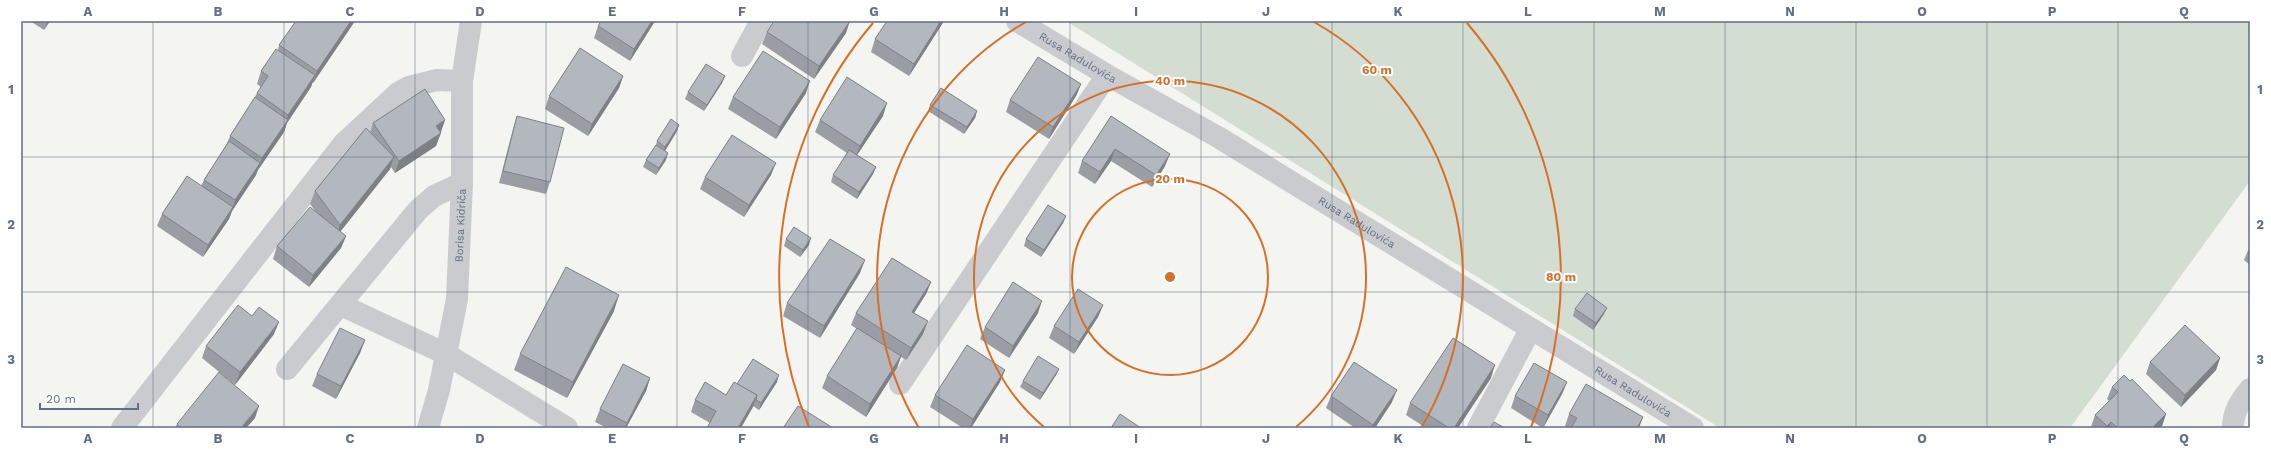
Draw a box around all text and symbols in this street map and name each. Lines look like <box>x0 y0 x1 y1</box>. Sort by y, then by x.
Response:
text: A <box>84 4 93 19</box>
text: B <box>214 4 223 19</box>
text: C <box>346 4 355 19</box>
text: D <box>475 4 485 19</box>
text: E <box>608 4 616 19</box>
text: F <box>738 4 746 19</box>
text: G <box>869 4 879 19</box>
text: H <box>999 4 1009 19</box>
text: I <box>1134 4 1138 19</box>
text: J <box>1262 4 1270 19</box>
text: K <box>1393 4 1403 19</box>
text: L <box>1524 4 1532 19</box>
text: M <box>1654 4 1666 19</box>
text: N <box>1785 4 1795 19</box>
text: O <box>1917 4 1927 19</box>
text: P <box>2048 4 2057 19</box>
text: Q <box>2179 4 2189 19</box>
street label: Rusa Radulovića <box>1037 29 1119 86</box>
text: 60 m <box>1362 63 1392 77</box>
text: 40 m <box>1155 74 1185 88</box>
text: 1 <box>8 82 14 97</box>
text: 1 <box>2257 82 2263 97</box>
text: 20 m <box>1155 172 1185 186</box>
street label: Borisa Kidriča <box>452 188 468 262</box>
street label: Rusa Radulovića <box>1316 194 1398 251</box>
text: 2 <box>7 217 15 232</box>
text: 2 <box>2256 217 2264 232</box>
centre of rings <box>1163 270 1177 284</box>
text: 80 m <box>1546 270 1576 284</box>
text: 3 <box>7 352 15 367</box>
text: 3 <box>2256 352 2264 367</box>
street label: Rusa Radulovića <box>1592 363 1674 420</box>
scale bar <box>40 385 138 411</box>
text: 20 m <box>46 392 76 406</box>
text: A <box>84 431 93 446</box>
text: B <box>214 431 223 446</box>
text: C <box>346 431 355 446</box>
text: D <box>475 431 485 446</box>
text: E <box>608 431 616 446</box>
text: F <box>738 431 746 446</box>
text: G <box>869 431 879 446</box>
text: H <box>999 431 1009 446</box>
text: I <box>1134 431 1138 446</box>
text: J <box>1262 431 1270 446</box>
text: K <box>1393 431 1403 446</box>
text: L <box>1524 431 1532 446</box>
text: M <box>1654 431 1666 446</box>
text: N <box>1785 431 1795 446</box>
text: O <box>1917 431 1927 446</box>
text: P <box>2048 431 2057 446</box>
text: Q <box>2179 431 2189 446</box>

